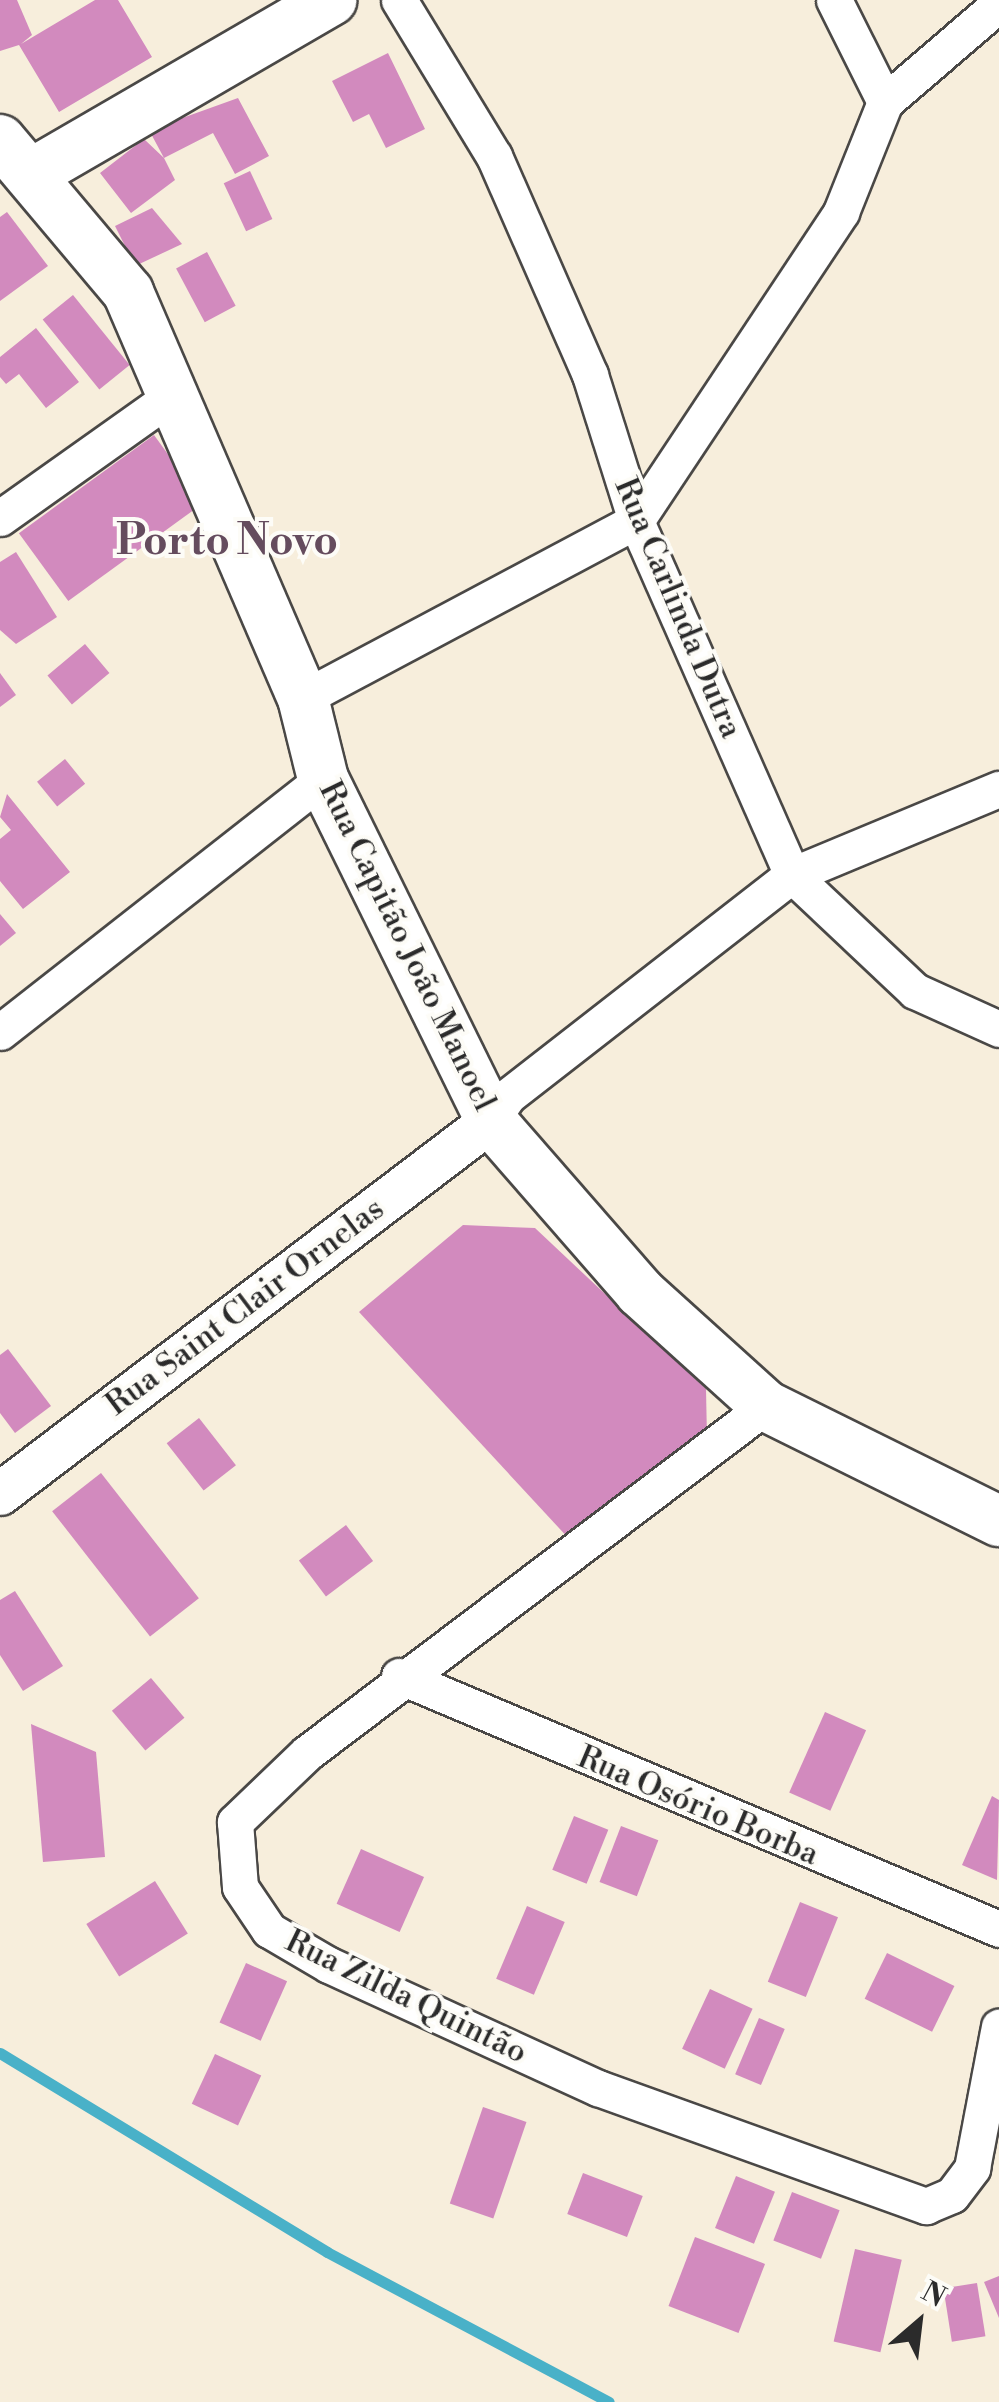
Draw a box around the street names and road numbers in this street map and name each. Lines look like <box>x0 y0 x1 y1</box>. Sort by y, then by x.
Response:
street label: Rua Carlinda Dutra <box>606 472 750 744</box>
street label: Rua Capitão João Manoel <box>310 775 504 1117</box>
street label: Rua Saint Clair Ornelas <box>98 1190 392 1424</box>
street label: Rua Osório Borba <box>572 1738 824 1874</box>
street label: Rua Zilda Quintão <box>279 1922 533 2072</box>

